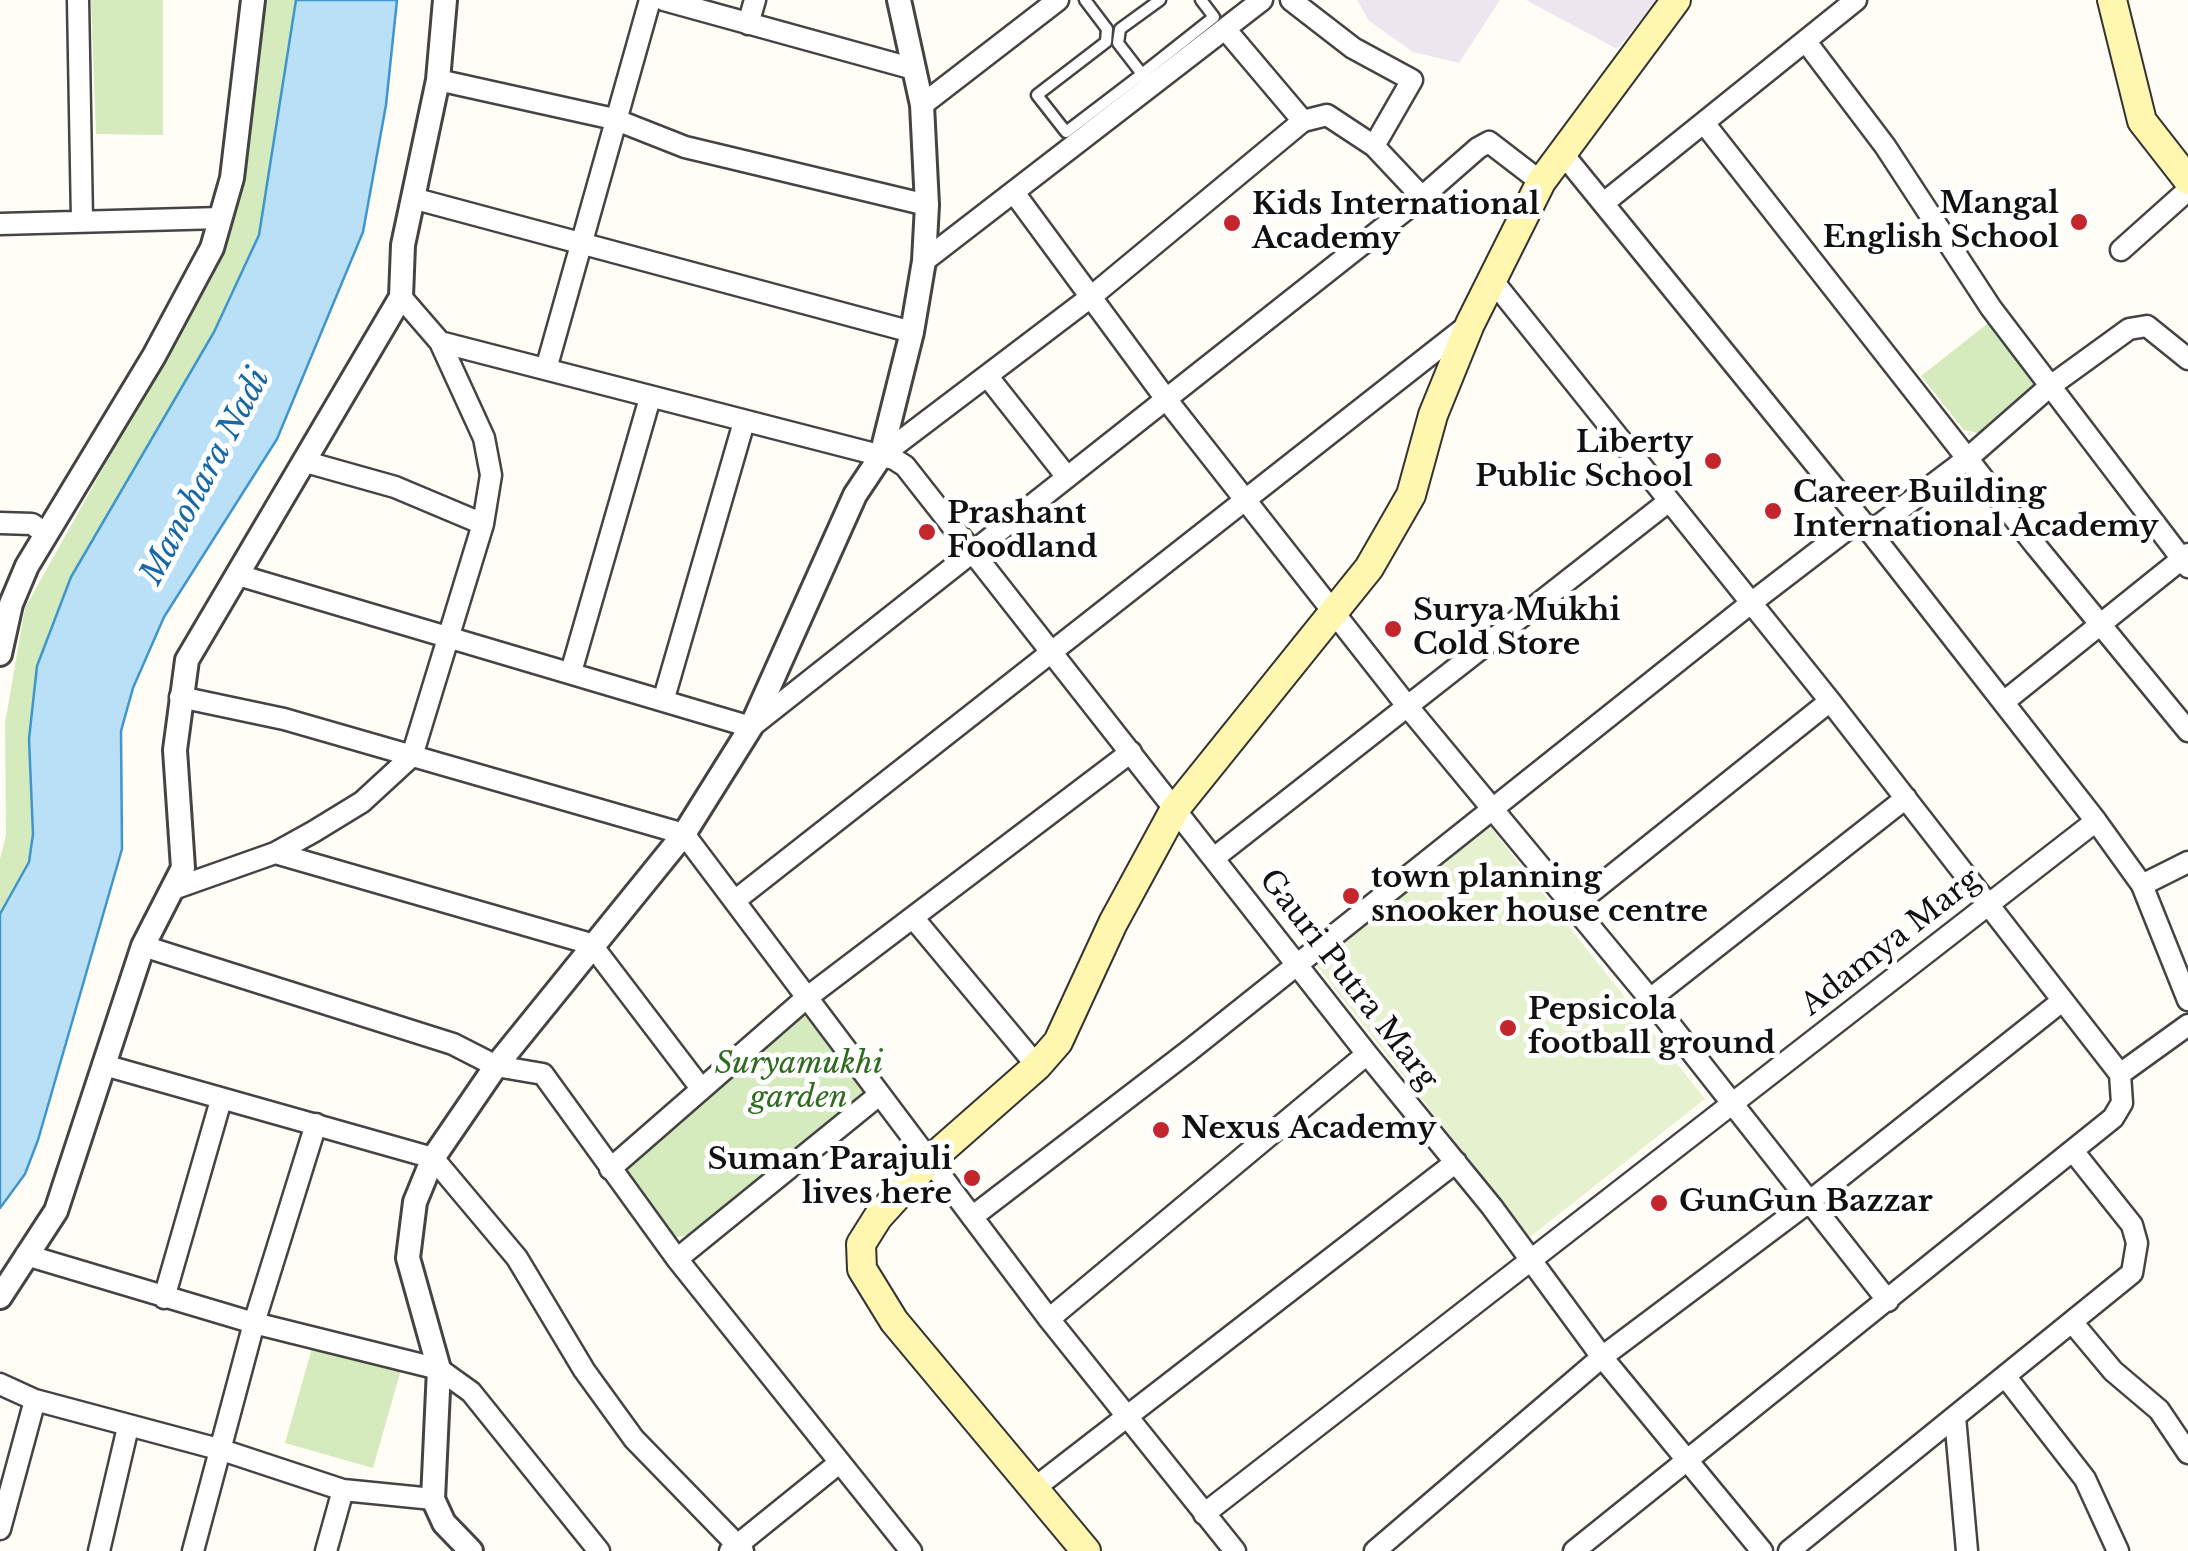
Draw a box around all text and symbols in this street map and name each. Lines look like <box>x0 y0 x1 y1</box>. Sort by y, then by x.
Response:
place label: Mangal English School <box>1823 187 2059 258</box>
place label: Kids International Academy <box>1252 188 1540 258</box>
marker: Mangal English School <box>2068 211 2090 233</box>
marker: Kids International Academy <box>1221 212 1243 234</box>
water label: Manohara Nadi <box>133 363 279 591</box>
place label: Liberty Public School <box>1475 426 1693 496</box>
marker: Liberty Public School <box>1702 450 1724 472</box>
place label: Career Building International Academy <box>1793 476 2158 546</box>
place label: Prashant Foodland <box>947 497 1097 568</box>
marker: Career Building International Academy <box>1762 500 1784 522</box>
marker: Prashant Foodland <box>916 521 938 543</box>
place label: Surya Mukhi Cold Store <box>1413 594 1620 664</box>
marker: Surya Mukhi Cold Store <box>1382 618 1404 640</box>
place label: town planning snooker house centre <box>1371 861 1708 932</box>
street label: Adamya Marg <box>1794 862 1988 1024</box>
street label: Gauri Putra Marg <box>1251 863 1445 1097</box>
marker: town planning snooker house centre <box>1340 885 1362 907</box>
place label: Pepsicola football ground <box>1528 993 1775 1064</box>
marker: Pepsicola football ground <box>1497 1017 1519 1039</box>
park label: Suryamukhi garden <box>715 1047 883 1118</box>
place label: Nexus Academy <box>1181 1112 1436 1148</box>
marker: Nexus Academy <box>1150 1119 1172 1141</box>
place label: Suman Parajuli lives here <box>708 1143 952 1214</box>
marker: Suman Parajuli lives here <box>961 1167 983 1189</box>
place label: GunGun Bazzar <box>1679 1185 1933 1221</box>
marker: GunGun Bazzar <box>1648 1192 1670 1214</box>

